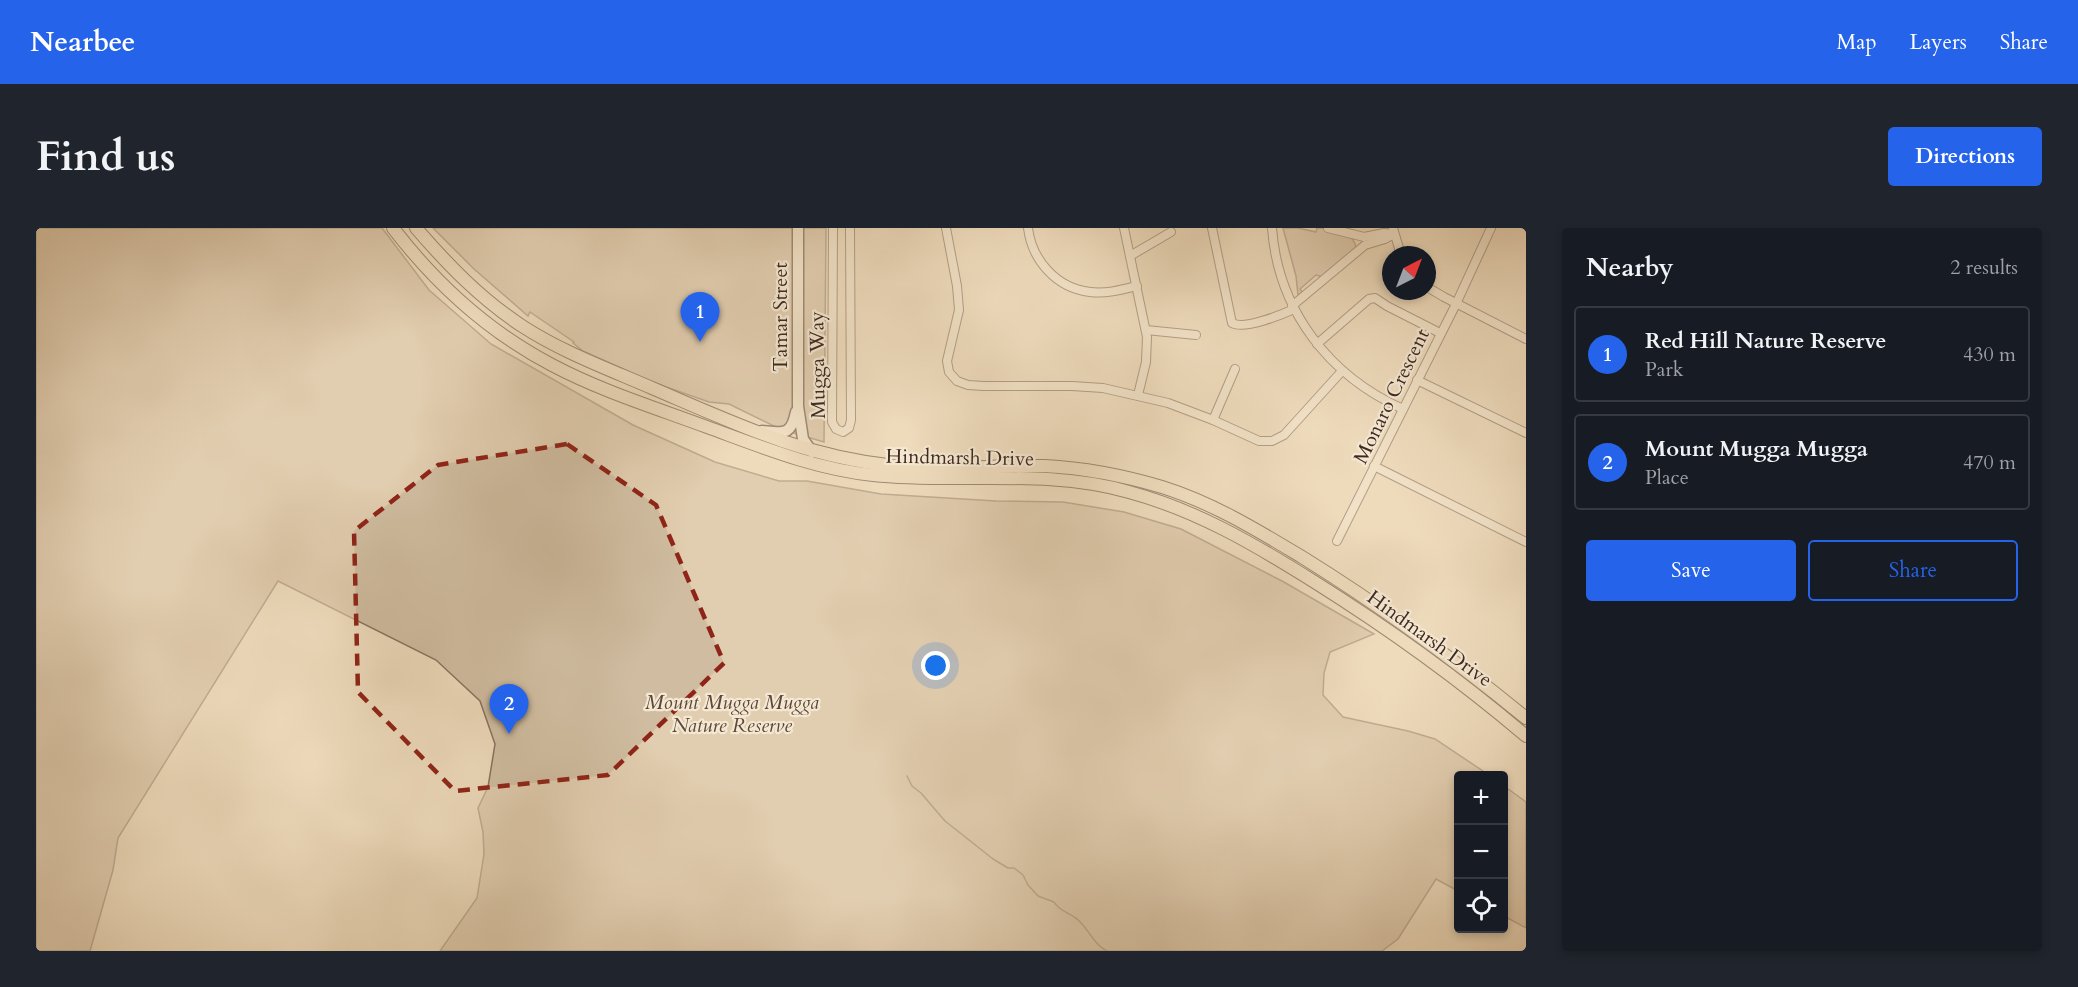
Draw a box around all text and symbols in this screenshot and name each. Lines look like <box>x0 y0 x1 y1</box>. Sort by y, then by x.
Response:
text: Nearbee <box>30 23 135 61</box>
text: Map <box>1837 28 1877 57</box>
text: Layers <box>1910 28 1967 57</box>
text: Share <box>2000 28 2048 57</box>
button: Directions <box>1888 127 2042 186</box>
text: Find us <box>36 128 176 185</box>
north arrow <box>1382 246 1436 300</box>
text: Nearby <box>1586 250 1674 285</box>
text: 2 results <box>1950 254 2018 281</box>
street label: Tamar Street <box>767 261 794 372</box>
pin: 1 <box>680 292 720 342</box>
street label: Mugga Way <box>803 311 832 419</box>
street label: Monaro Crescent <box>1347 323 1436 468</box>
text: Red Hill Nature Reserve <box>1645 326 1886 356</box>
text: 1 <box>1602 341 1613 368</box>
text: 430 m <box>1963 341 2016 368</box>
text: Park <box>1645 356 1683 383</box>
text: Mount Mugga Mugga <box>1645 434 1868 464</box>
street label: Hindmarsh Drive <box>885 443 1035 472</box>
text: 2 <box>1602 449 1613 476</box>
text: 470 m <box>1963 449 2016 476</box>
text: Place <box>1645 464 1689 491</box>
button: Save <box>1586 540 1796 601</box>
button: Share <box>1808 540 2018 601</box>
street label: Hindmarsh Drive <box>1362 584 1498 693</box>
your location <box>921 651 950 680</box>
pin: 2 <box>490 684 528 734</box>
park label: Mount Mugga Mugga Nature Reserve <box>645 689 819 739</box>
map controls <box>1454 771 1508 933</box>
button: + <box>1454 771 1508 825</box>
button: − <box>1454 825 1508 879</box>
button: locate <box>1454 879 1508 933</box>

